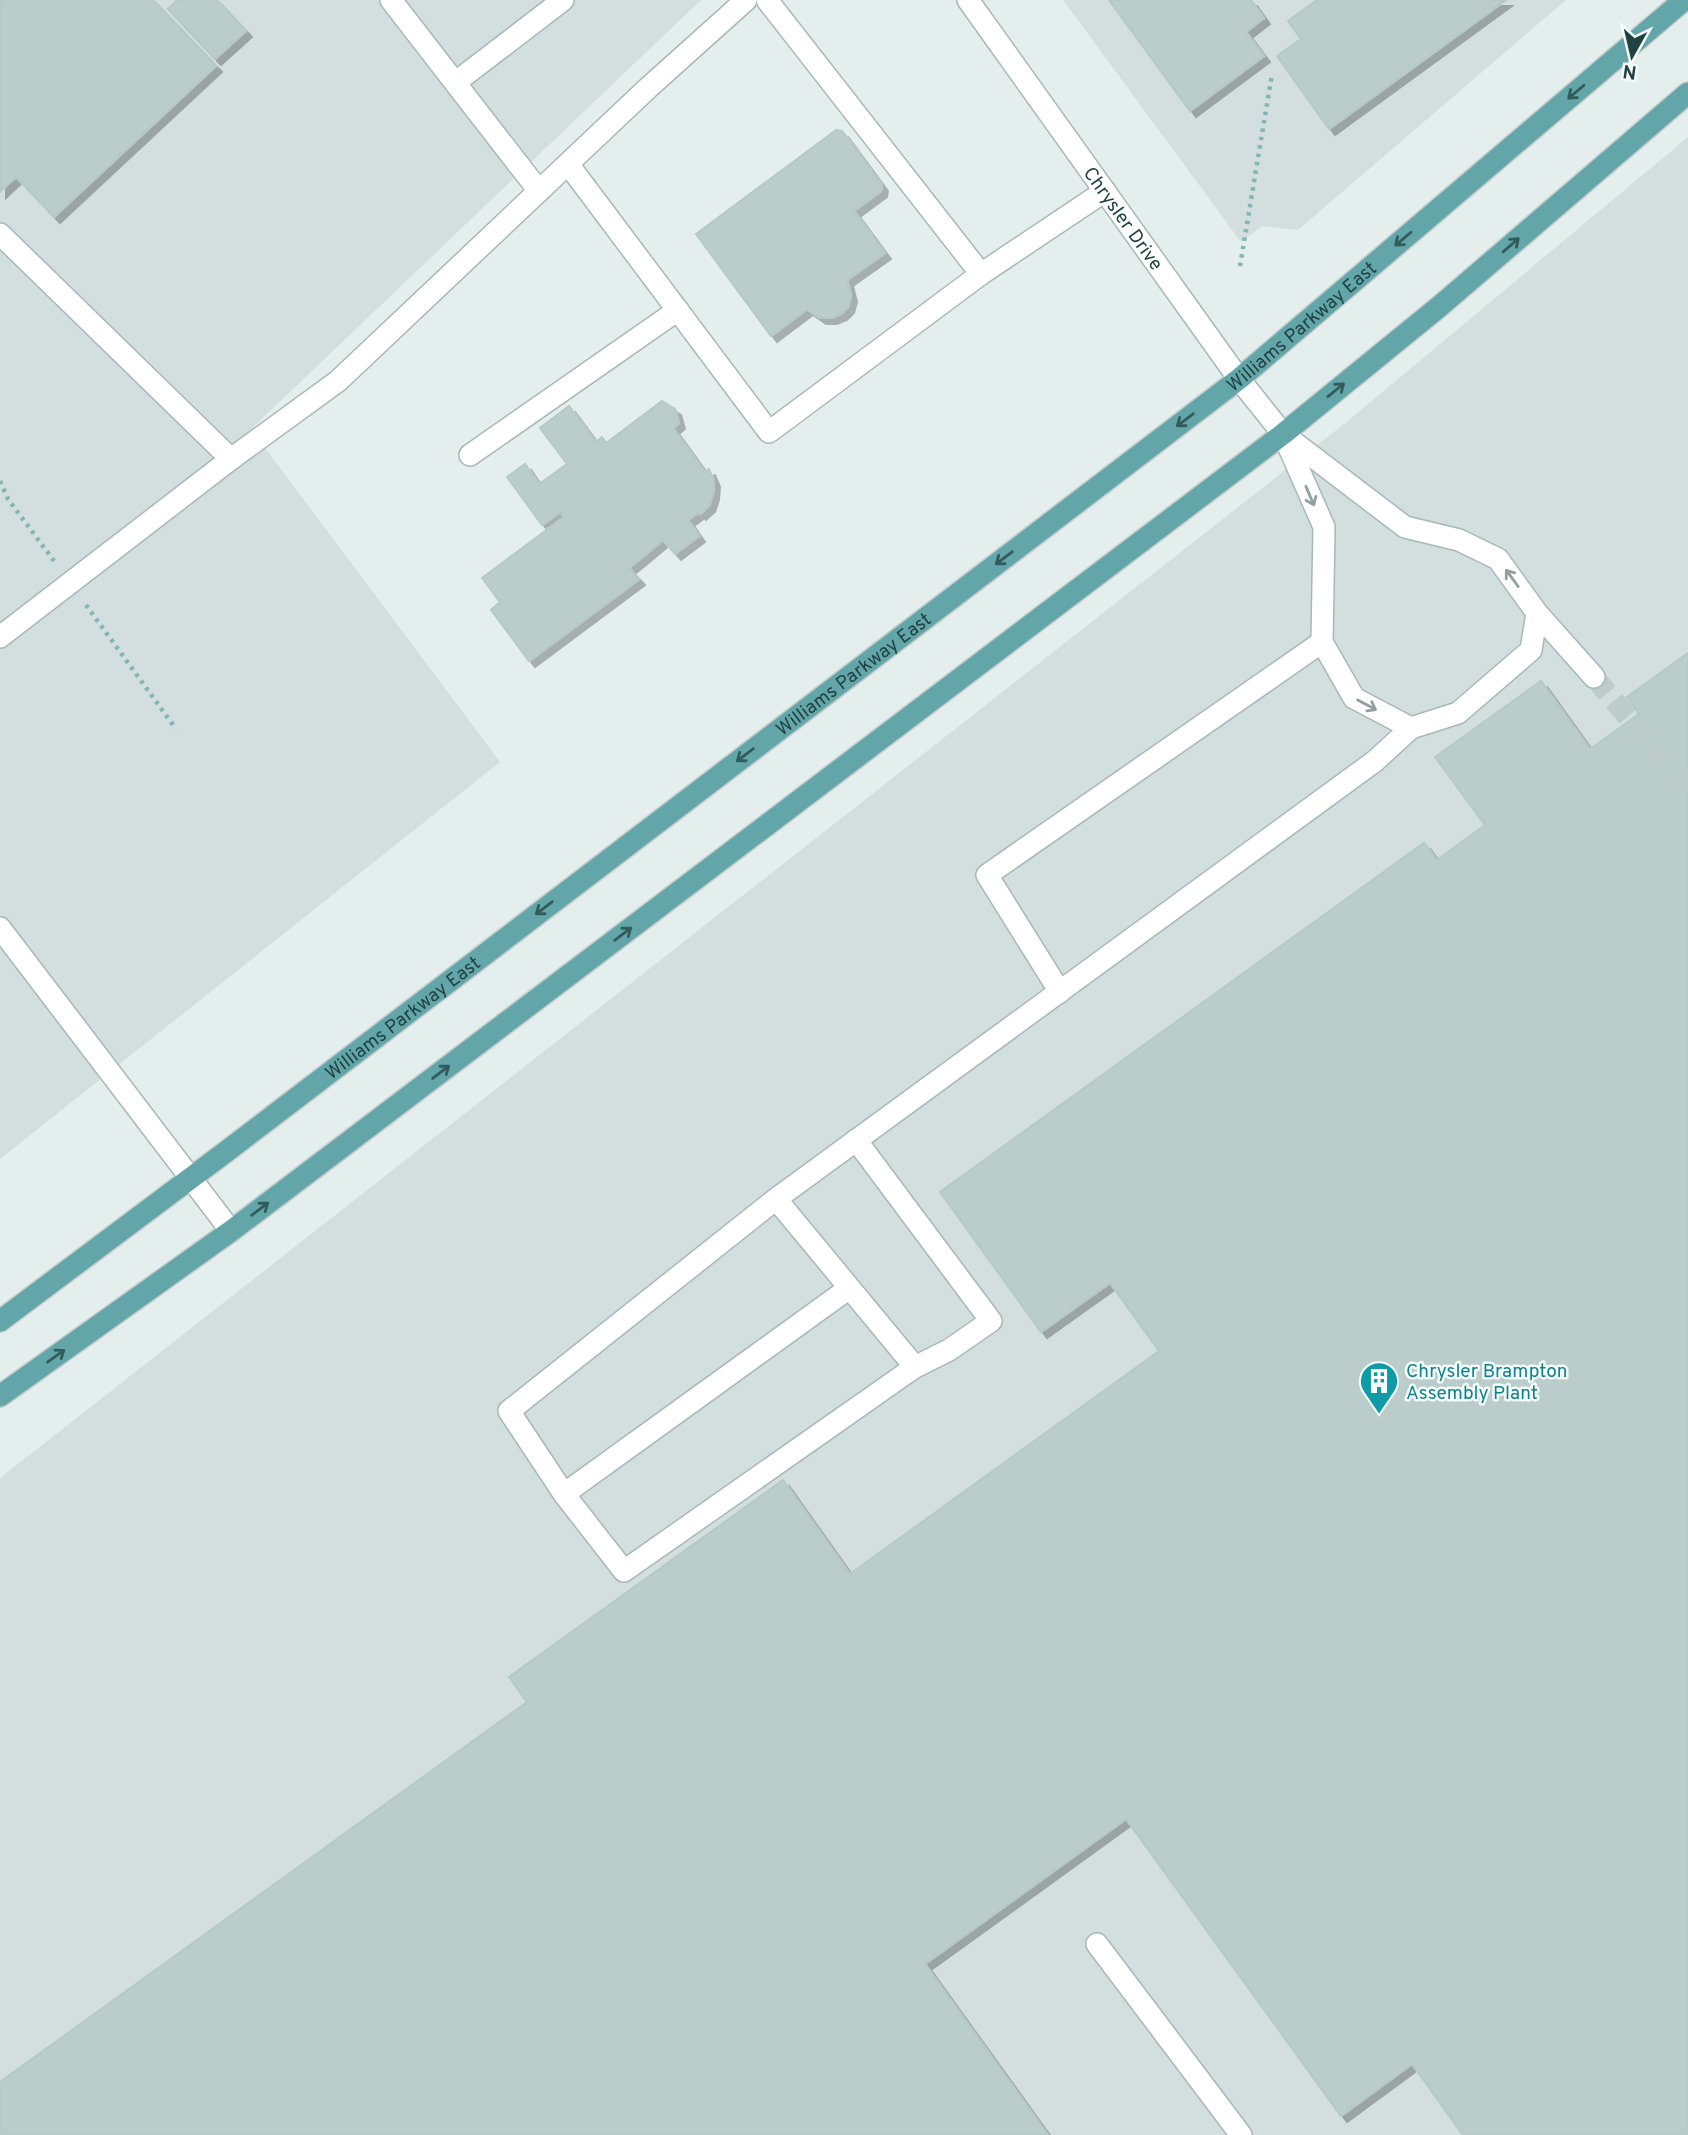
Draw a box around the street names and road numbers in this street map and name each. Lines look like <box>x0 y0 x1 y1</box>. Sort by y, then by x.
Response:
street label: Chrysler Drive <box>1077 163 1167 276</box>
street label: Williams Parkway East <box>1222 257 1382 398</box>
street label: Williams Parkway East <box>772 608 937 742</box>
street label: Williams Parkway East <box>321 952 486 1086</box>

